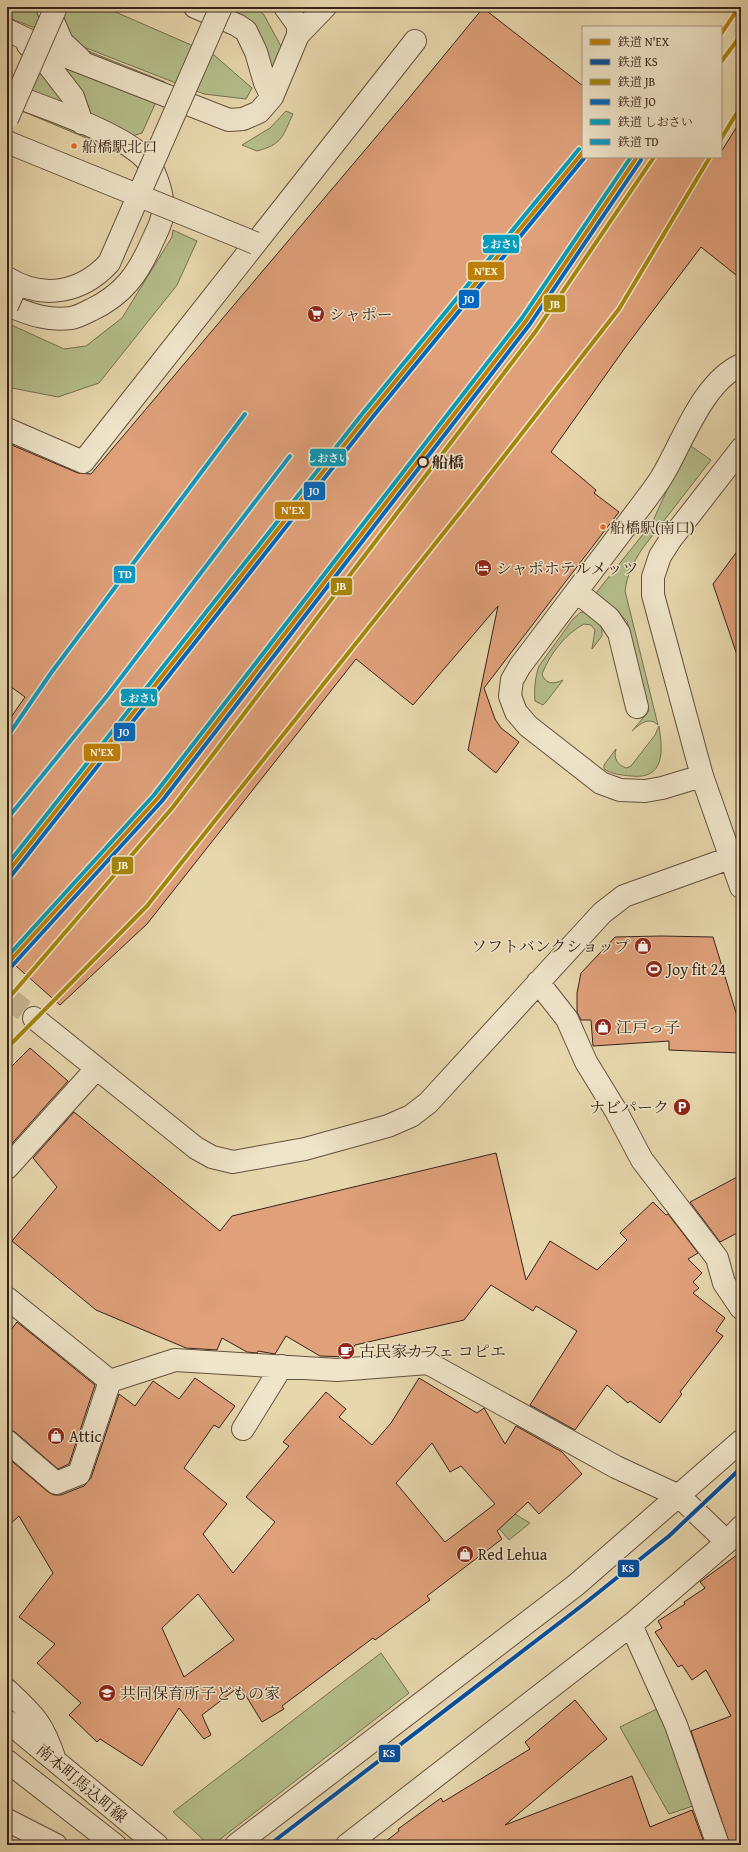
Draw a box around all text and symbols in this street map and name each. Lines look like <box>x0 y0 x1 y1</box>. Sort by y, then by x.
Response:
legend <box>582 26 722 158</box>
text: 鉄道 N'EX <box>617 33 670 50</box>
text: 鉄道 KS <box>617 53 658 70</box>
text: 鉄道 JB <box>617 73 655 90</box>
text: 鉄道 JO <box>617 93 656 110</box>
text: 鉄道 しおさい <box>617 113 693 130</box>
text: 鉄道 TD <box>617 133 659 150</box>
place label: 船橋駅北口 <box>82 136 157 157</box>
marker: 船橋駅北口 <box>69 141 79 151</box>
line badge: しおさい <box>482 234 520 254</box>
text: しおさい <box>479 236 523 252</box>
line badge: N'EX <box>467 261 505 281</box>
text: N'EX <box>474 263 498 279</box>
line badge: JO <box>458 289 480 309</box>
text: JO <box>462 291 474 307</box>
line badge: JB <box>543 294 566 313</box>
text: JB <box>548 296 560 312</box>
place label: シャポー <box>329 302 393 326</box>
supermarket icon: シャポー <box>306 304 326 324</box>
line badge: しおさい <box>309 448 347 467</box>
text: しおさい <box>306 450 350 466</box>
place label: 船橋 <box>432 450 464 474</box>
marker: 船橋 <box>417 456 429 468</box>
line badge: JO <box>303 481 326 501</box>
text: JO <box>307 483 319 499</box>
line badge: N'EX <box>274 501 311 520</box>
text: N'EX <box>281 502 305 518</box>
place label: 船橋駅(南口) <box>610 517 695 538</box>
marker: 船橋駅(南口) <box>598 522 608 532</box>
place label: シャポホテルメッツ <box>496 556 638 580</box>
hotel icon: シャポホテルメッツ <box>473 558 493 578</box>
line badge: TD <box>113 565 136 584</box>
text: TD <box>118 566 132 582</box>
line badge: JB <box>330 577 353 596</box>
text: JB <box>334 578 346 594</box>
line badge: しおさい <box>120 688 158 707</box>
text: しおさい <box>117 690 161 706</box>
line badge: JO <box>113 722 136 742</box>
text: JO <box>117 724 129 740</box>
line badge: N'EX <box>83 743 121 762</box>
text: N'EX <box>90 744 114 760</box>
line badge: JB <box>111 856 134 875</box>
text: JB <box>116 857 128 873</box>
place label: ソフトバンクショップ <box>471 934 630 958</box>
shop icon: ソフトバンクショップ <box>633 936 653 956</box>
place label: Joy fit 24 <box>665 957 726 981</box>
sports icon: Joy fit 24 <box>644 959 664 979</box>
place label: 江戸っ子 <box>616 1015 680 1039</box>
shop icon: 江戸っ子 <box>593 1017 613 1037</box>
place label: ナビパーク <box>589 1095 669 1119</box>
parking icon: ナビパーク <box>672 1097 692 1117</box>
place label: 古民家カフェ コピエ <box>359 1339 506 1363</box>
cafe icon: 古民家カフェ コピエ <box>336 1341 356 1361</box>
place label: Attic <box>69 1424 102 1448</box>
shop icon: Attic <box>46 1426 66 1446</box>
place label: Red Lehua <box>478 1542 548 1566</box>
shop icon: Red Lehua <box>455 1544 475 1564</box>
line badge: KS <box>617 1559 640 1578</box>
text: KS <box>622 1560 635 1576</box>
place label: 共同保育所子どもの家 <box>120 1681 280 1705</box>
school or university icon: 共同保育所子どもの家 <box>97 1683 117 1703</box>
street label: 南本町馬込町線 <box>31 1738 133 1828</box>
line badge: KS <box>378 1744 401 1763</box>
text: KS <box>383 1745 396 1761</box>

